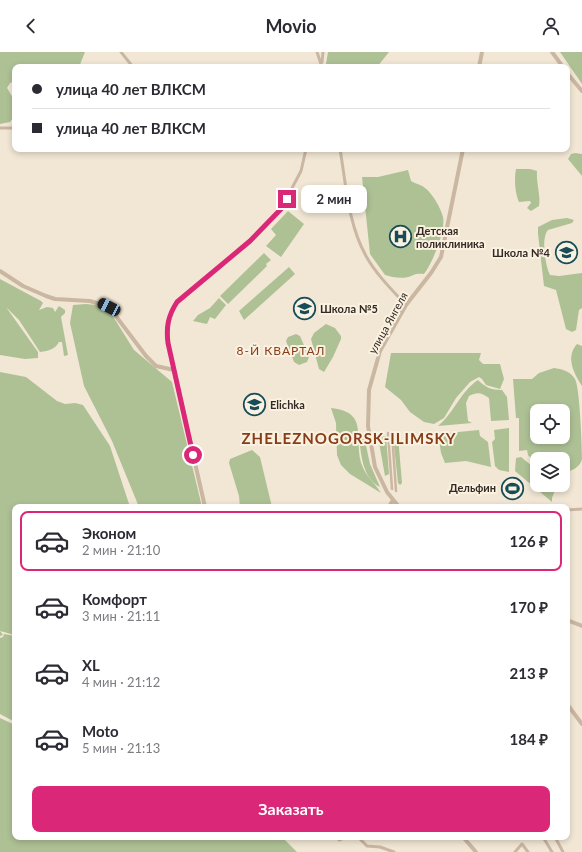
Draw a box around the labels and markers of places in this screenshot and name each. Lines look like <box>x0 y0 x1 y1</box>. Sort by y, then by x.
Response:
hospital icon: Детская поликлиника <box>388 224 414 250</box>
place label: Детская поликлиника <box>416 224 485 250</box>
school or university icon: Школа №4 <box>553 240 579 266</box>
place label: Школа №4 <box>492 246 551 259</box>
school or university icon: Школа №5 <box>292 296 318 322</box>
place label: Школа №5 <box>320 302 378 315</box>
school or university icon: Elichka <box>242 392 268 418</box>
place label: Elichka <box>270 398 305 411</box>
sports icon: Дельфин <box>499 475 525 501</box>
place label: Дельфин <box>449 481 496 494</box>

